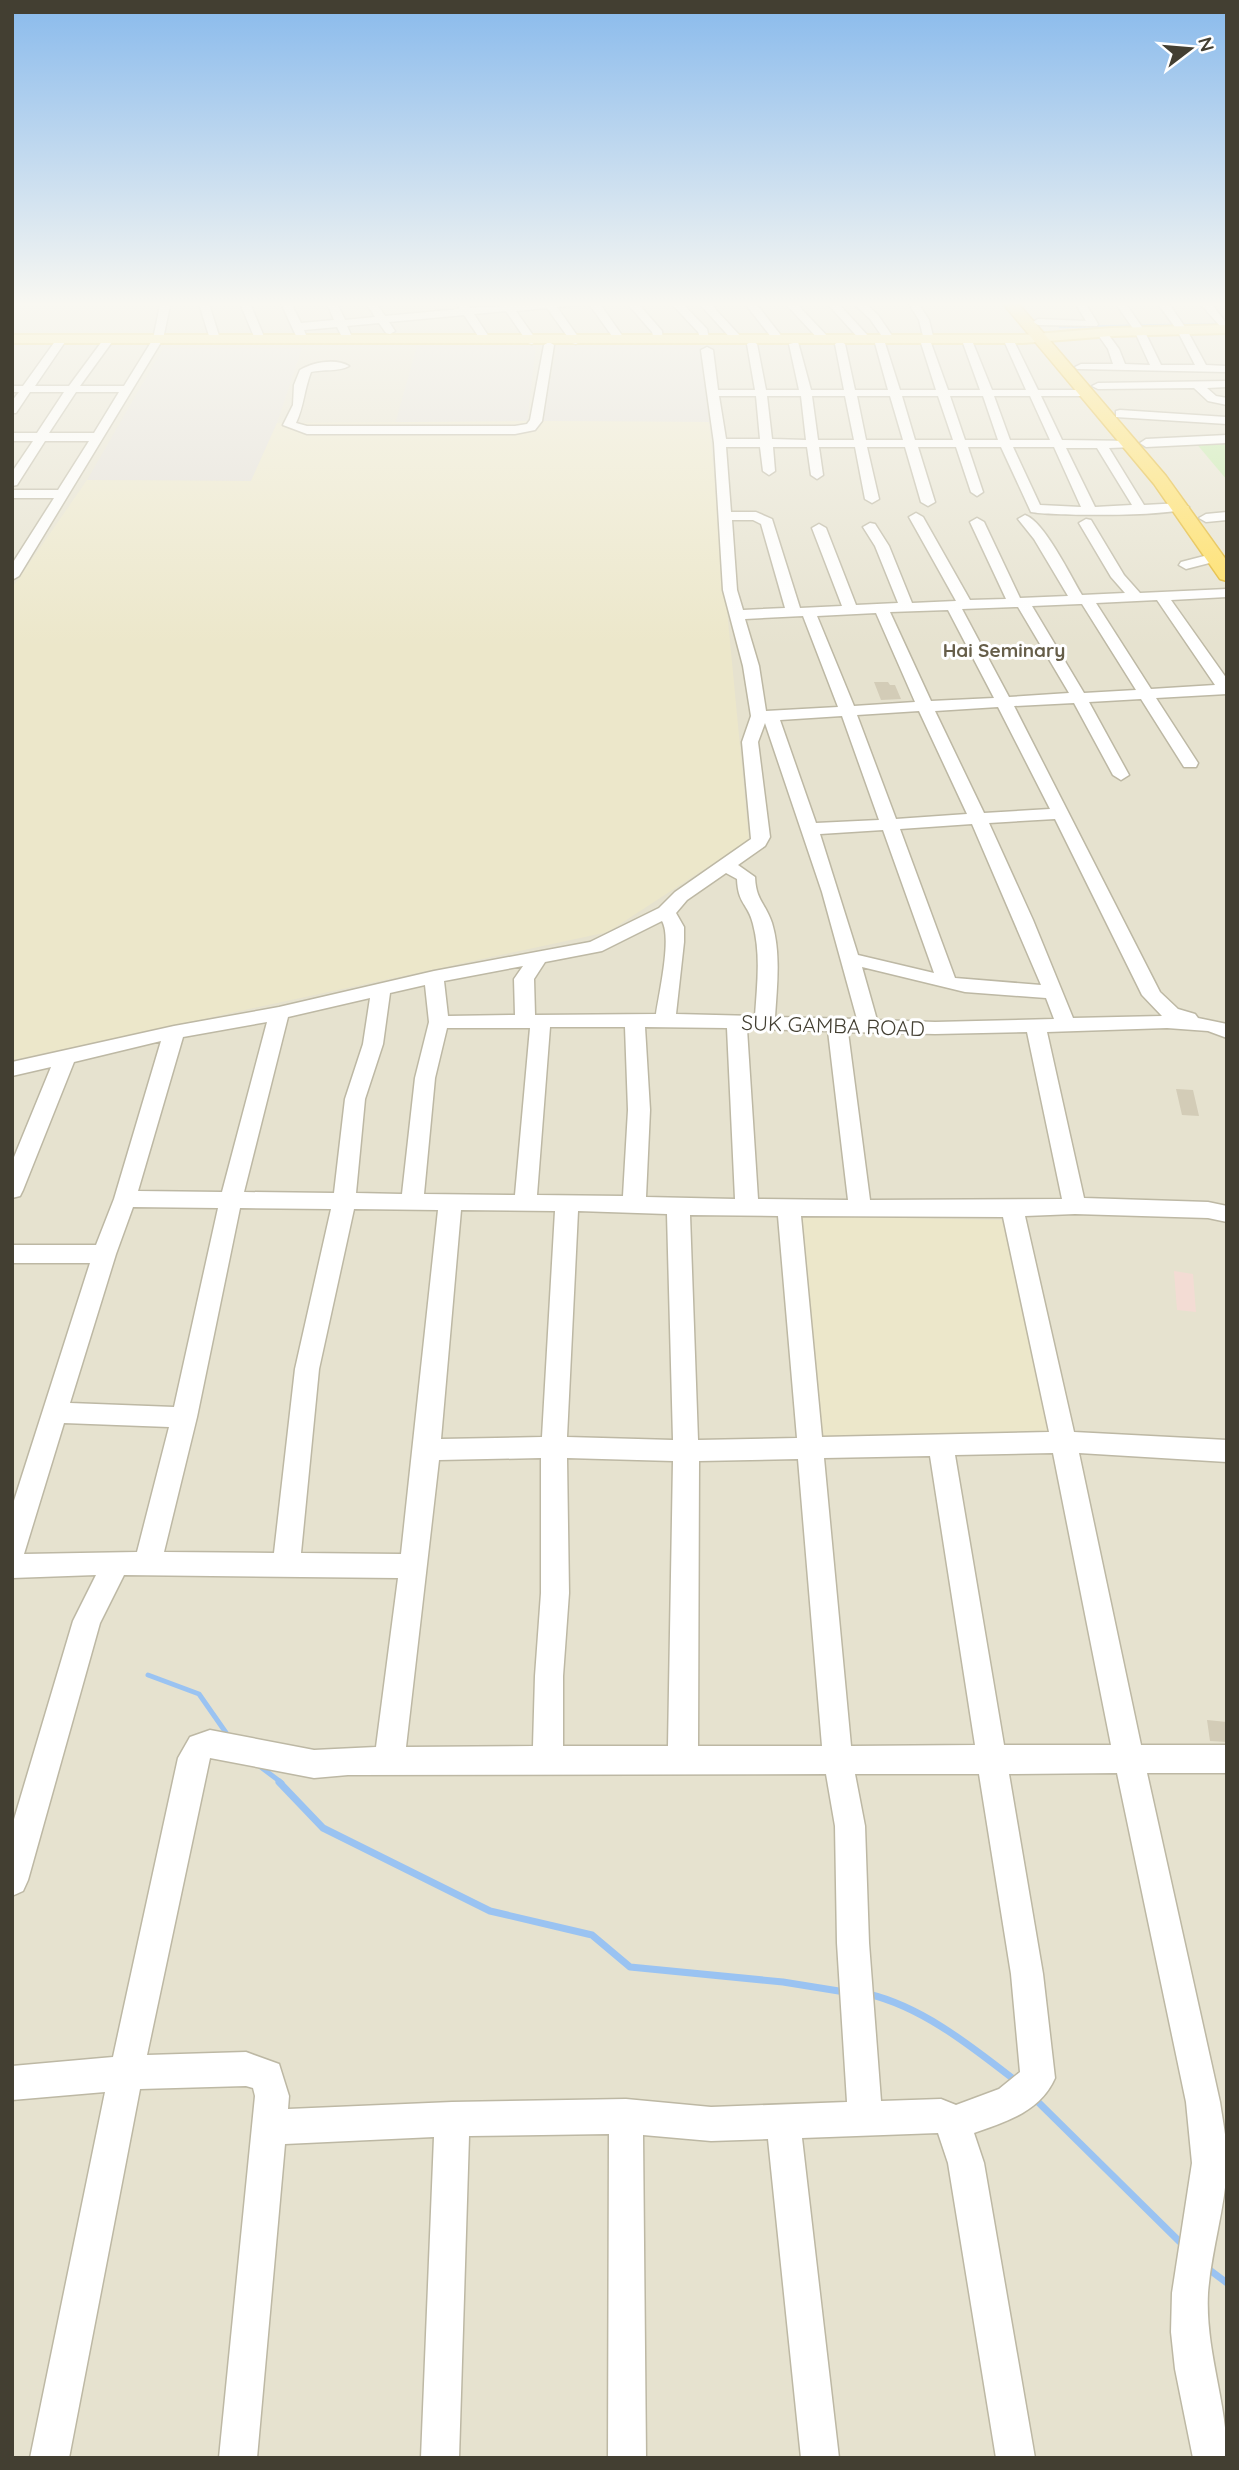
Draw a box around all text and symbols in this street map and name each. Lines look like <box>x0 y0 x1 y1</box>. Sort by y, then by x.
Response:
north arrow <box>1155 14 1225 84</box>
text: N <box>1193 34 1220 54</box>
district label: Hai Seminary <box>943 638 1065 662</box>
street label: SUK GAMBA ROAD <box>741 1009 925 1041</box>

